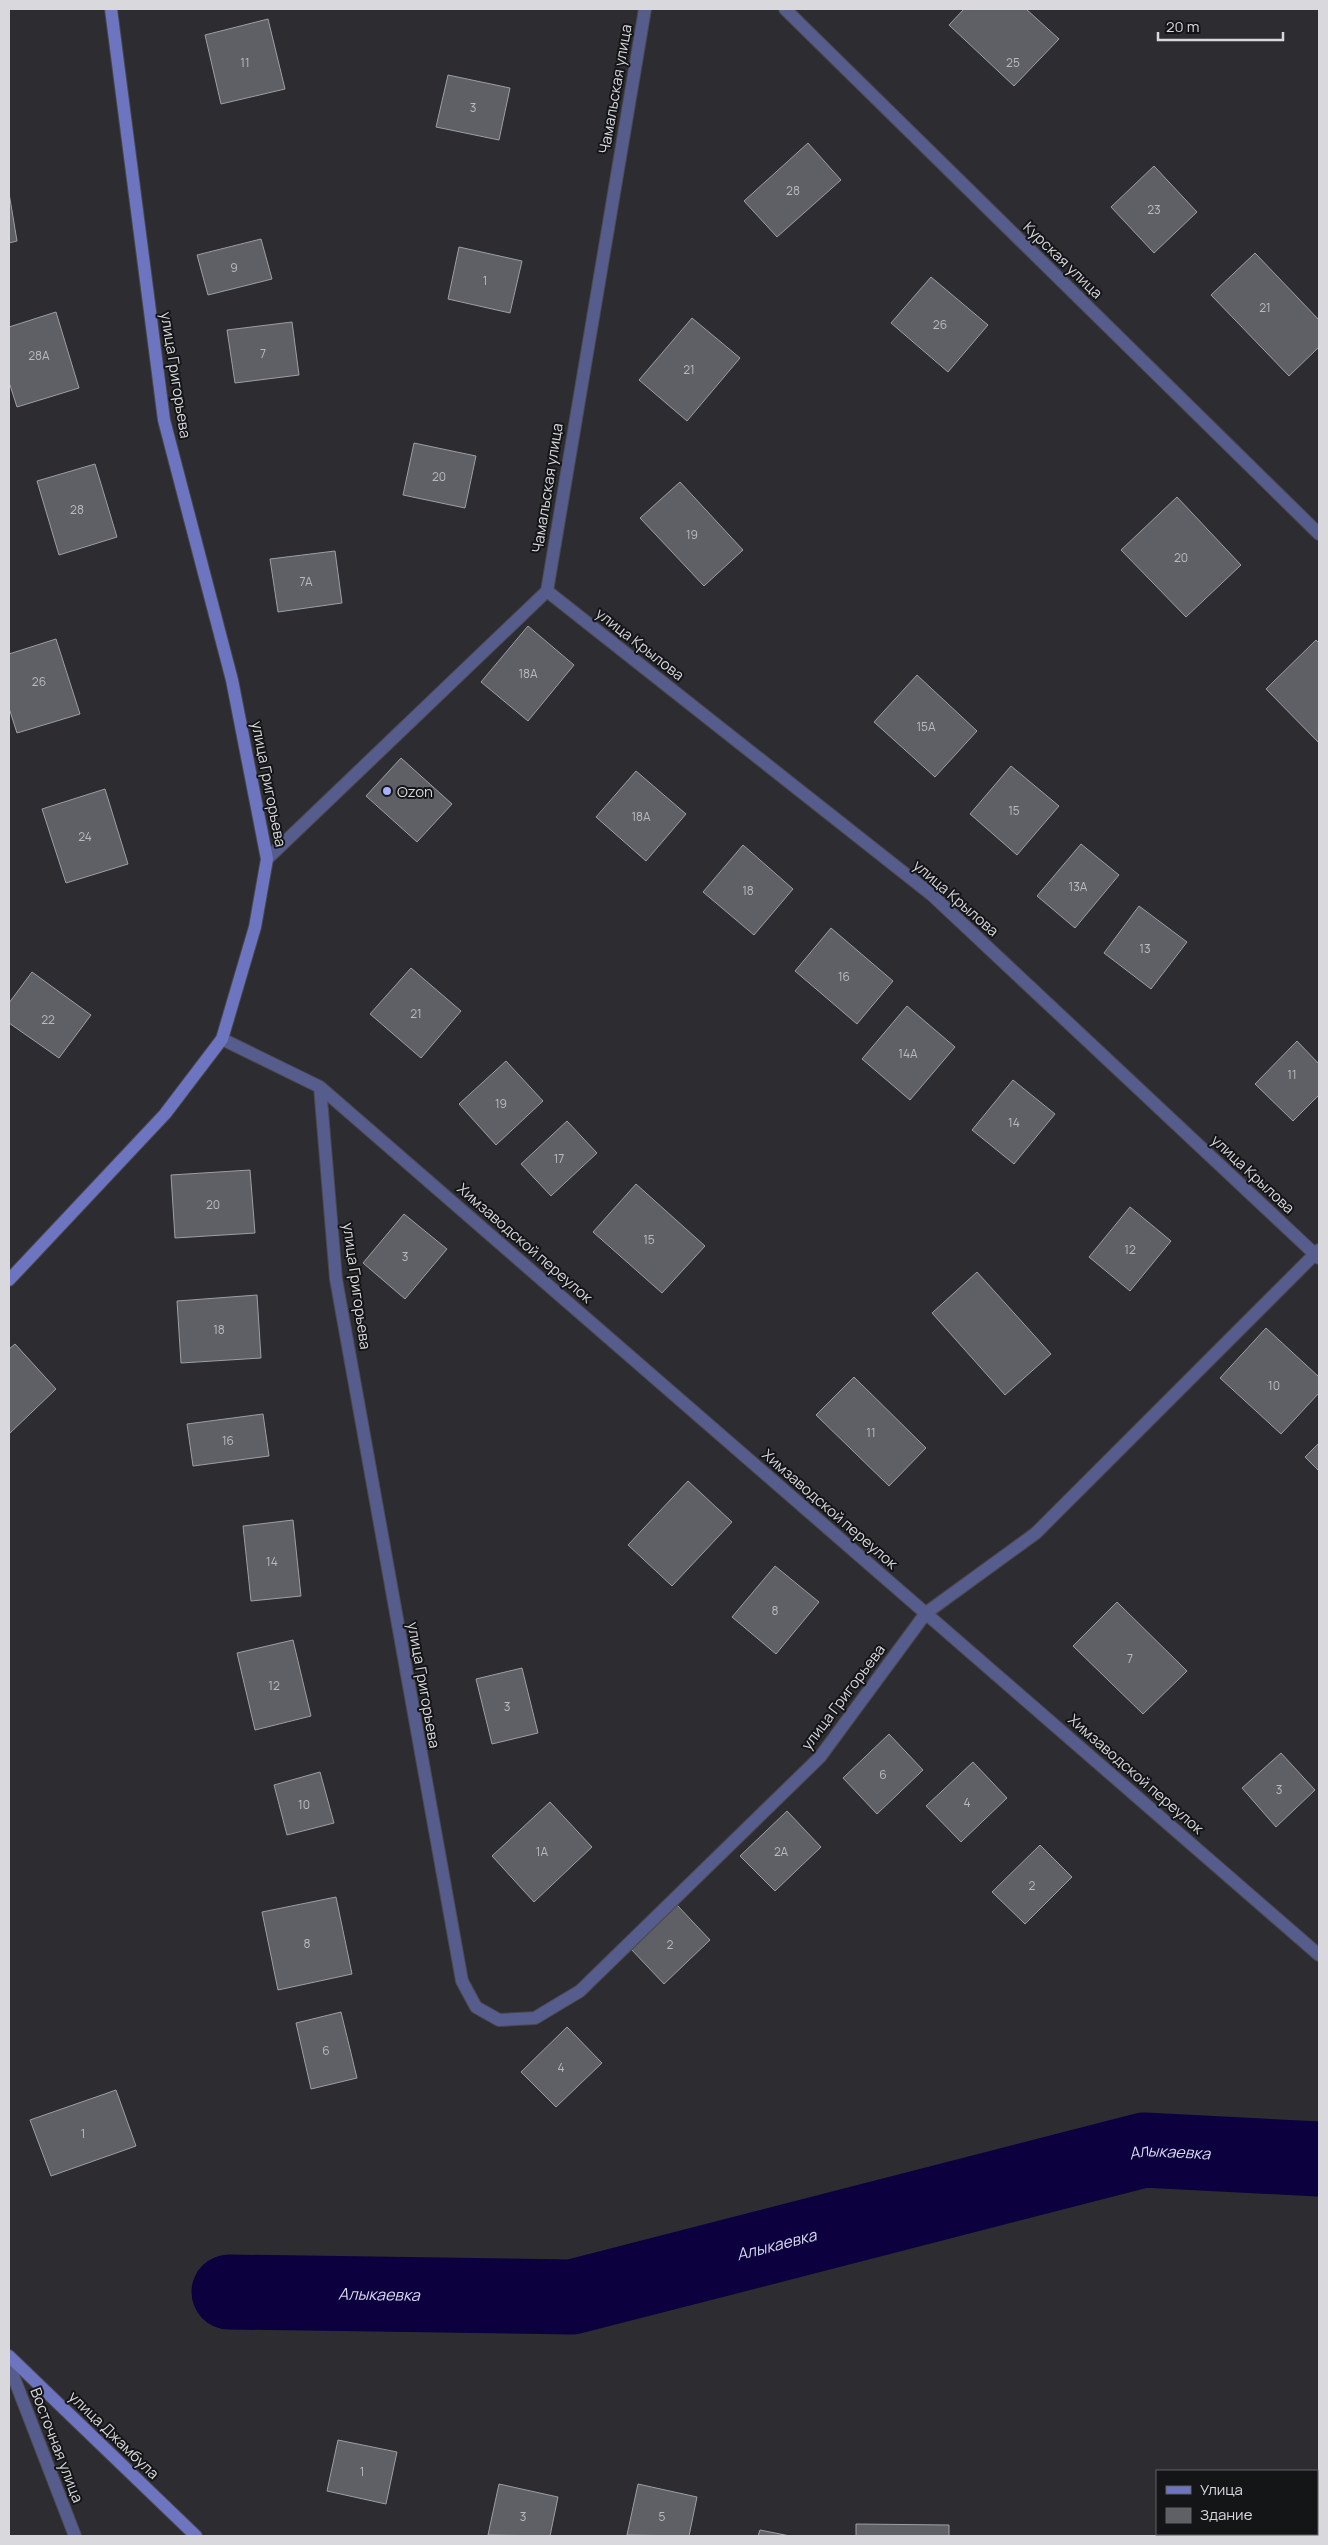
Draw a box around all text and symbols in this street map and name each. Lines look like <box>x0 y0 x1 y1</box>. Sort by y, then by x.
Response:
scale bar <box>1158 10 1283 42</box>
text: 20 m <box>1166 16 1199 37</box>
street label: Чамальская улица <box>593 23 637 155</box>
house number: 11 <box>240 54 250 71</box>
house number: 25 <box>1006 54 1020 71</box>
house number: 3 <box>470 99 476 116</box>
house number: 28 <box>786 182 800 199</box>
house number: 23 <box>1147 201 1161 218</box>
street label: Курская улица <box>1019 217 1107 303</box>
house number: 9 <box>230 259 238 276</box>
house number: 1 <box>483 272 487 289</box>
house number: 21 <box>1259 299 1271 316</box>
street label: улица Григорьева <box>156 310 196 440</box>
house number: 26 <box>933 316 947 333</box>
house number: 7 <box>260 345 266 362</box>
house number: 28А <box>28 347 50 364</box>
house number: 21 <box>683 361 695 378</box>
street label: Чамальская улица <box>526 422 568 554</box>
house number: 20 <box>432 468 446 485</box>
house number: 28 <box>70 501 84 518</box>
house number: 19 <box>686 526 698 543</box>
house number: 20 <box>1174 549 1188 566</box>
house number: 7А <box>299 573 313 590</box>
street label: улица Крылова <box>591 603 689 685</box>
house number: 18А <box>518 665 538 682</box>
house number: 26 <box>32 673 46 690</box>
house number: 15А <box>916 718 936 735</box>
street label: улица Григорьева <box>247 719 291 849</box>
place label: Ozon <box>397 781 433 802</box>
marker: Ozon <box>381 785 393 797</box>
house number: 15 <box>1008 802 1020 819</box>
house number: 18А <box>631 808 651 825</box>
house number: 24 <box>78 828 92 845</box>
street label: улица Крылова <box>909 855 1003 941</box>
house number: 13А <box>1069 878 1088 895</box>
house number: 18 <box>742 882 754 899</box>
house number: 13 <box>1139 940 1151 957</box>
house number: 16 <box>838 968 850 985</box>
house number: 21 <box>410 1005 422 1022</box>
house number: 22 <box>41 1011 55 1028</box>
house number: 14А <box>898 1045 918 1062</box>
house number: 11 <box>1287 1066 1297 1083</box>
house number: 19 <box>495 1095 507 1112</box>
house number: 14 <box>1008 1114 1020 1131</box>
street label: улица Крылова <box>1207 1130 1299 1218</box>
house number: 17 <box>554 1150 564 1167</box>
street label: Химзаводской переулок <box>453 1178 598 1308</box>
house number: 20 <box>206 1196 220 1213</box>
street label: улица Григорьева <box>338 1221 376 1351</box>
house number: 15 <box>643 1231 655 1248</box>
house number: 12 <box>1124 1241 1136 1258</box>
house number: 3 <box>402 1248 408 1265</box>
house number: 18 <box>213 1321 225 1338</box>
house number: 10 <box>1268 1377 1280 1394</box>
house number: 11 <box>866 1424 876 1441</box>
house number: 16 <box>222 1432 234 1449</box>
street label: Химзаводской переулок <box>758 1444 903 1574</box>
house number: 14 <box>266 1553 278 1570</box>
house number: 8 <box>772 1602 779 1619</box>
street label: улица Григорьева <box>403 1620 445 1750</box>
street label: улица Григорьева <box>796 1640 890 1754</box>
house number: 7 <box>1127 1650 1133 1667</box>
house number: 12 <box>268 1677 280 1694</box>
house number: 3 <box>504 1698 510 1715</box>
street label: Химзаводской переулок <box>1064 1709 1209 1839</box>
house number: 6 <box>879 1766 887 1783</box>
house number: 3 <box>1276 1781 1282 1798</box>
house number: 4 <box>963 1794 971 1811</box>
house number: 10 <box>298 1796 310 1813</box>
house number: 1А <box>536 1843 549 1860</box>
house number: 2А <box>774 1843 788 1860</box>
house number: 2 <box>1029 1877 1036 1894</box>
house number: 8 <box>304 1935 311 1952</box>
house number: 2 <box>667 1936 674 1953</box>
house number: 6 <box>322 2042 330 2059</box>
house number: 4 <box>557 2059 565 2076</box>
house number: 1 <box>81 2125 85 2142</box>
water label: Алыкаевка <box>1126 2138 1212 2165</box>
water label: Алыкаевка <box>734 2223 820 2265</box>
water label: Алыкаевка <box>338 2283 421 2306</box>
street label: Восточная улица <box>25 2385 89 2505</box>
street label: улица Джамбула <box>64 2386 164 2484</box>
house number: 1 <box>360 2463 364 2480</box>
legend <box>1156 2470 1318 2535</box>
text: Улица <box>1200 2479 1243 2500</box>
text: Здание <box>1200 2504 1253 2525</box>
house number: 3 <box>520 2508 526 2525</box>
house number: 5 <box>659 2508 666 2525</box>

